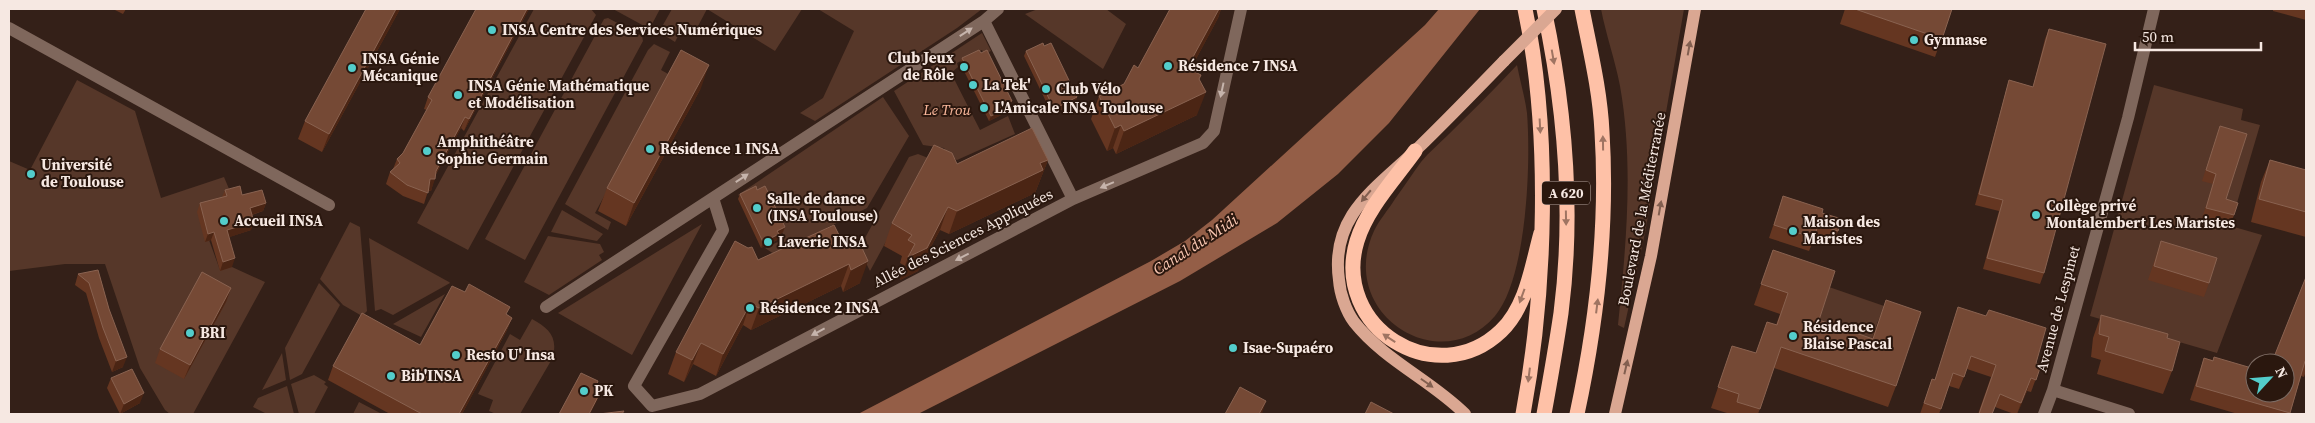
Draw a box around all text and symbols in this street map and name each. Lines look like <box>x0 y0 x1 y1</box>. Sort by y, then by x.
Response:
place label: INSA Centre des Services Numériques <box>502 19 762 40</box>
scale bar <box>2135 20 2261 52</box>
marker: INSA Centre des Services Numériques <box>486 24 498 36</box>
text: 50 m <box>2142 26 2174 47</box>
one-way arrow <box>960 28 973 37</box>
place label: Gymnase <box>1924 29 1987 50</box>
marker: Gymnase <box>1908 34 1920 46</box>
one-way arrow <box>1685 40 1693 56</box>
place label: Club Jeux de Rôle <box>888 47 955 85</box>
place label: INSA Génie Mécanique <box>362 48 440 86</box>
one-way arrow <box>1550 49 1558 65</box>
place label: Résidence 7 INSA <box>1178 55 1298 76</box>
marker: Résidence 7 INSA <box>1162 60 1174 72</box>
marker: Club Jeux de Rôle <box>958 61 970 73</box>
marker: INSA Génie Mécanique <box>346 62 358 74</box>
place label: La Tek' <box>983 74 1031 95</box>
place label: INSA Génie Mathématique et Modélisation <box>468 75 649 113</box>
place label: Club Vélo <box>1056 78 1121 99</box>
marker: La Tek' <box>967 79 979 91</box>
marker: Club Vélo <box>1040 83 1052 95</box>
one-way arrow <box>1218 83 1226 98</box>
marker: INSA Génie Mathématique et Modélisation <box>452 89 464 101</box>
place label: L'Amicale INSA Toulouse <box>994 97 1163 118</box>
park label: Le Trou <box>922 99 971 120</box>
marker: L'Amicale INSA Toulouse <box>978 102 990 114</box>
street label: Boulevard de la Méditerranée <box>1612 110 1671 308</box>
one-way arrow <box>1536 119 1544 135</box>
place label: Amphithéâtre Sophie Germain <box>437 131 548 169</box>
one-way arrow <box>1599 135 1607 151</box>
place label: Résidence 1 INSA <box>660 138 780 159</box>
marker: Résidence 1 INSA <box>644 143 656 155</box>
marker: Amphithéâtre Sophie Germain <box>421 145 433 157</box>
place label: Université de Toulouse <box>41 154 124 192</box>
marker: Université de Toulouse <box>25 168 37 180</box>
one-way arrow <box>736 174 749 183</box>
one-way arrow <box>1100 181 1114 189</box>
road number: A 620 <box>1542 182 1590 204</box>
street label: Allée des Sciences Appliquées <box>869 183 1056 292</box>
place label: Salle de dance (INSA Toulouse) <box>767 188 878 226</box>
one-way arrow <box>1361 190 1372 203</box>
place label: Collège privé Montalembert Les Maristes <box>2046 195 2235 233</box>
one-way arrow <box>1657 200 1665 216</box>
marker: Salle de dance (INSA Toulouse) <box>751 202 763 214</box>
water label: Canal du Midi <box>1148 208 1242 280</box>
marker: Collège privé Montalembert Les Maristes <box>2030 209 2042 221</box>
place label: Accueil INSA <box>234 210 323 231</box>
one-way arrow <box>1562 210 1570 226</box>
place label: Maison des Maristes <box>1803 211 1880 249</box>
marker: Accueil INSA <box>218 215 230 227</box>
marker: Maison des Maristes <box>1787 225 1799 237</box>
place label: Laverie INSA <box>778 231 867 252</box>
marker: Laverie INSA <box>762 236 774 248</box>
street label: Avenue de Lespinet <box>2031 243 2085 374</box>
one-way arrow <box>954 253 969 261</box>
one-way arrow <box>1518 289 1525 304</box>
place label: Résidence 2 INSA <box>760 297 880 318</box>
one-way arrow <box>1593 297 1601 313</box>
marker: Résidence 2 INSA <box>744 302 756 314</box>
place label: Résidence Blaise Pascal <box>1803 316 1892 354</box>
place label: BRI <box>200 322 226 343</box>
marker: BRI <box>184 327 196 339</box>
one-way arrow <box>810 328 825 336</box>
marker: Résidence Blaise Pascal <box>1787 330 1799 342</box>
one-way arrow <box>1383 333 1396 343</box>
place label: Isae-Supaéro <box>1243 337 1334 358</box>
marker: Isae-Supaéro <box>1227 342 1239 354</box>
place label: Resto U' Insa <box>466 344 556 365</box>
marker: Resto U' Insa <box>450 349 462 361</box>
north arrow <box>2245 353 2295 403</box>
one-way arrow <box>1622 359 1630 374</box>
text: N <box>2270 363 2293 381</box>
place label: Bib'INSA <box>401 365 462 386</box>
one-way arrow <box>1525 367 1533 383</box>
marker: Bib'INSA <box>385 370 397 382</box>
one-way arrow <box>1420 378 1434 388</box>
place label: PK <box>594 380 614 401</box>
marker: PK <box>578 385 590 397</box>

